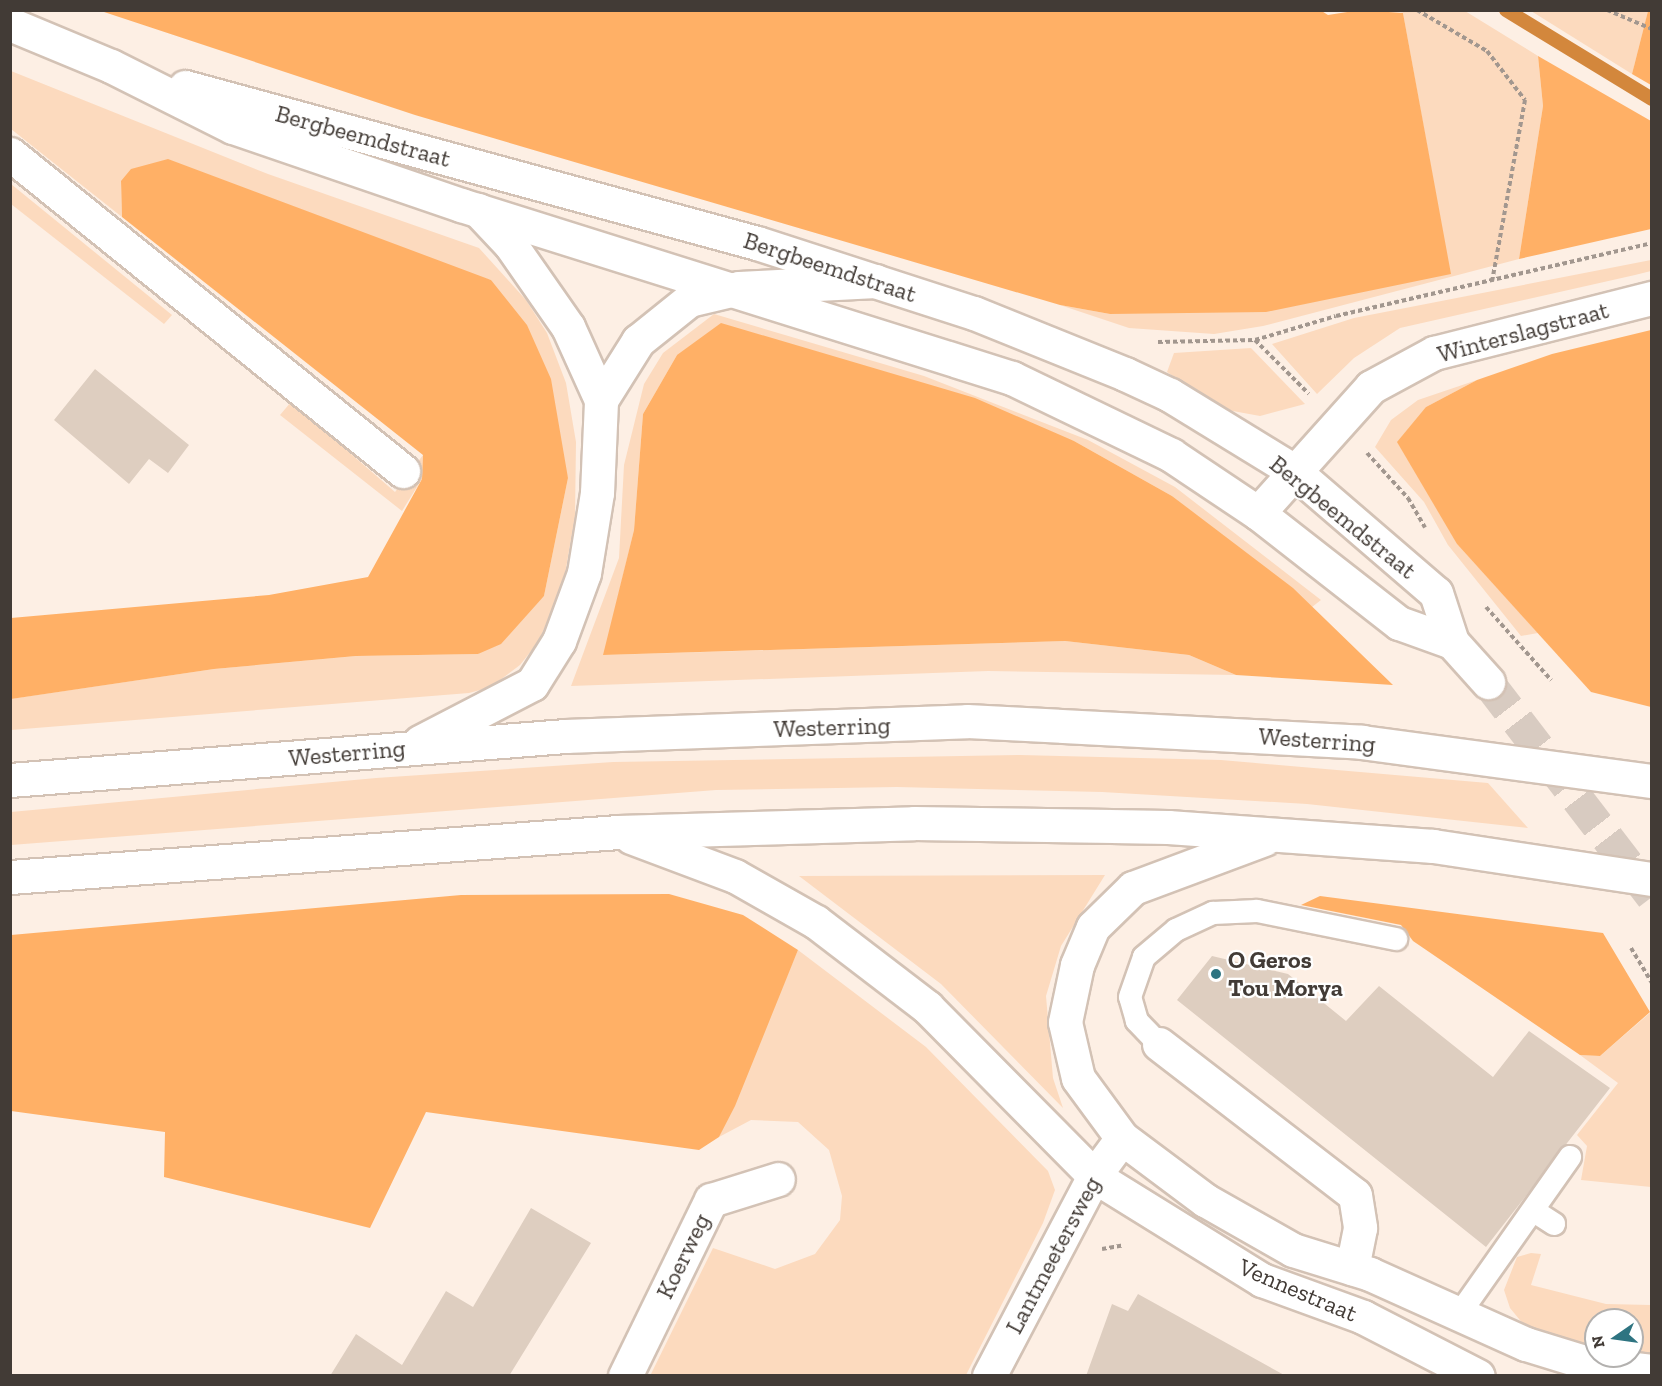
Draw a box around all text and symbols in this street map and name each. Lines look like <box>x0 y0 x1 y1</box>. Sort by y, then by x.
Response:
street label: Bergbeemdstraat <box>272 99 454 173</box>
street label: Bergbeemdstraat <box>740 226 920 308</box>
street label: Winterslagstraat <box>1434 295 1612 369</box>
street label: Bergbeemdstraat <box>1264 449 1422 585</box>
street label: Westerring <box>773 711 891 743</box>
street label: Westerring <box>1258 722 1376 758</box>
street label: Westerring <box>287 734 407 772</box>
place label: O Geros Tou Morya <box>1228 946 1343 1002</box>
marker: O Geros Tou Morya <box>1209 967 1223 981</box>
street label: Lantmeetersweg <box>999 1171 1107 1339</box>
street label: Koerweg <box>650 1209 716 1303</box>
street label: Vennestraat <box>1235 1252 1361 1328</box>
north arrow <box>1584 1308 1644 1368</box>
text: N <box>1587 1334 1609 1350</box>

